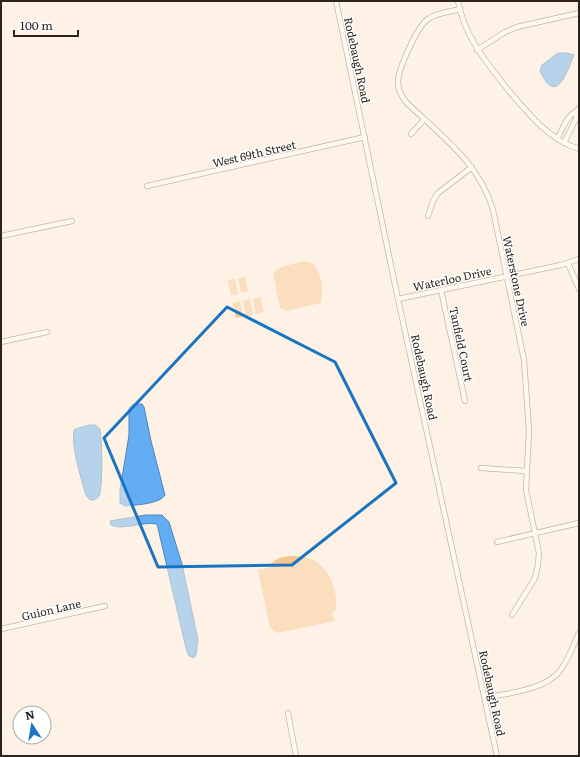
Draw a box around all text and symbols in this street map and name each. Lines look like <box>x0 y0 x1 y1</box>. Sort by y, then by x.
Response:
scale bar <box>14 12 78 38</box>
street label: Rodebaugh Road <box>341 15 375 105</box>
text: 100 m <box>20 16 53 34</box>
street label: West 69th Street <box>211 136 298 170</box>
street label: Waterstone Drive <box>500 234 534 328</box>
street label: Waterloo Drive <box>411 262 493 294</box>
street label: Tanfield Court <box>446 305 478 384</box>
street label: Rodebaugh Road <box>408 332 442 422</box>
street label: Guion Lane <box>20 594 83 624</box>
street label: Rodebaugh Road <box>476 648 510 738</box>
north arrow <box>12 705 52 745</box>
text: N <box>24 705 36 723</box>

